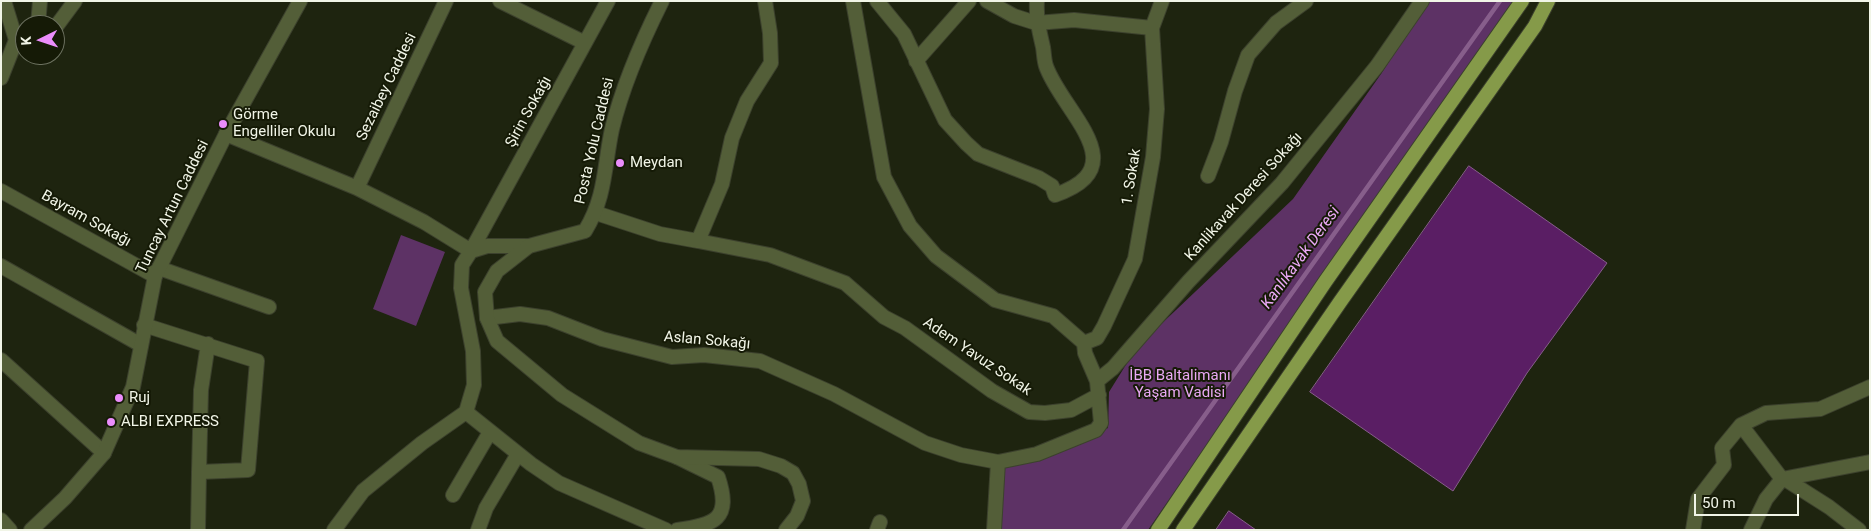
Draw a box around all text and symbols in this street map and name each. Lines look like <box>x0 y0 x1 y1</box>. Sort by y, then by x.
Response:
north arrow <box>15 15 65 65</box>
street label: Sezaibey Caddesi <box>353 30 421 144</box>
text: K <box>18 36 34 46</box>
street label: Şirin Sokağı <box>502 73 556 151</box>
street label: Posta Yolu Caddesi <box>572 76 618 206</box>
place label: Görme Engelliler Okulu <box>233 106 336 141</box>
marker: Görme Engelliler Okulu <box>217 118 229 130</box>
street label: Kanlikavak Deresi Sokağı <box>1182 129 1306 265</box>
street label: Tuncay Artun Caddesi <box>133 137 213 277</box>
street label: 1. Sokak <box>1119 147 1145 207</box>
place label: Meydan <box>630 154 683 172</box>
marker: Meydan <box>614 157 626 169</box>
street label: Bayram Sokağı <box>38 187 134 251</box>
water label: Kanlıkavak Deresi <box>1257 203 1345 313</box>
street label: Adem Yavuz Sokak <box>919 314 1035 400</box>
street label: Aslan Sokağı <box>663 328 751 354</box>
park label: İBB Baltalimanı Yaşam Vadisi <box>1129 367 1231 402</box>
place label: Ruj <box>129 389 150 407</box>
marker: Ruj <box>113 392 125 404</box>
place label: ALBI EXPRESS <box>121 413 219 431</box>
marker: ALBI EXPRESS <box>105 416 117 428</box>
scale bar <box>1696 484 1801 516</box>
text: 50 m <box>1702 494 1736 512</box>

